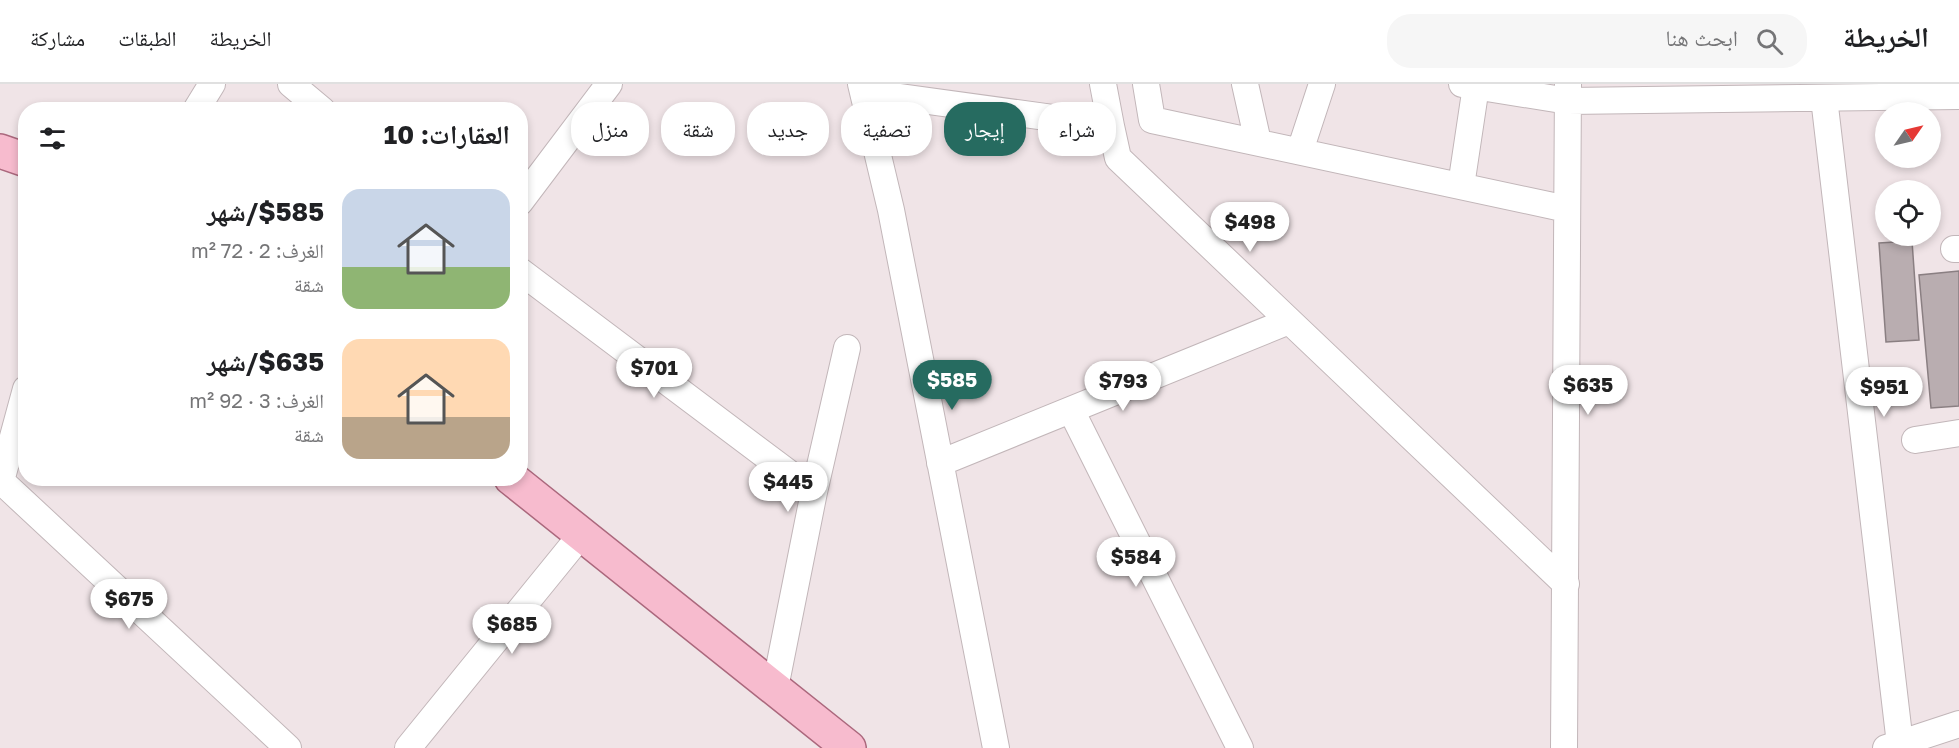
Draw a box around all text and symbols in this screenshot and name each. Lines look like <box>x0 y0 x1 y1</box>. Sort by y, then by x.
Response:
search box <box>1387 14 1807 68</box>
text: الخريطة <box>1843 20 1929 53</box>
text: ابحث هنا <box>1666 24 1738 51</box>
text: مشاركة <box>30 25 85 51</box>
text: الطبقات <box>118 25 177 51</box>
text: الخريطة <box>210 25 271 51</box>
icon: search <box>1753 25 1786 58</box>
chip: منزل <box>571 102 649 156</box>
chip: شقة <box>661 102 735 156</box>
chip: جديد <box>747 102 829 156</box>
chip: تصفية <box>841 102 932 156</box>
chip: إيجار <box>944 102 1026 156</box>
chip: شراء <box>1038 102 1116 156</box>
north arrow <box>1875 102 1941 168</box>
map controls <box>1875 102 1941 246</box>
text: العقارات: 10 <box>384 119 510 150</box>
icon: filters <box>36 122 69 155</box>
button: locate <box>1875 180 1941 246</box>
text: $585/شهر <box>207 196 324 227</box>
pin: $498 <box>1214 202 1286 253</box>
text: $498 <box>1224 209 1276 233</box>
icon: home <box>390 213 462 285</box>
text: الغرف: 2 · 72 m² <box>191 238 324 262</box>
text: شقة <box>294 272 324 296</box>
text: $635/شهر <box>207 346 324 377</box>
pin: $701 <box>618 348 690 399</box>
text: $701 <box>630 355 678 379</box>
pin: $585 <box>916 360 988 411</box>
pin: $793 <box>1087 361 1159 412</box>
icon: home <box>390 363 462 435</box>
pin: $635 <box>1552 365 1624 416</box>
text: $585 <box>927 367 977 391</box>
pin: $951 <box>1848 367 1920 418</box>
text: $793 <box>1098 368 1148 392</box>
text: $635 <box>1563 372 1613 396</box>
text: $951 <box>1860 374 1908 398</box>
text: الغرف: 3 · 92 m² <box>189 388 324 412</box>
text: شقة <box>294 422 324 446</box>
pin: $445 <box>752 462 824 513</box>
text: $445 <box>763 469 813 493</box>
pin: $584 <box>1100 537 1172 588</box>
text: $584 <box>1111 544 1161 568</box>
pin: $675 <box>93 579 165 630</box>
text: $675 <box>104 586 154 610</box>
pin: $685 <box>476 604 548 655</box>
text: $685 <box>486 611 538 635</box>

